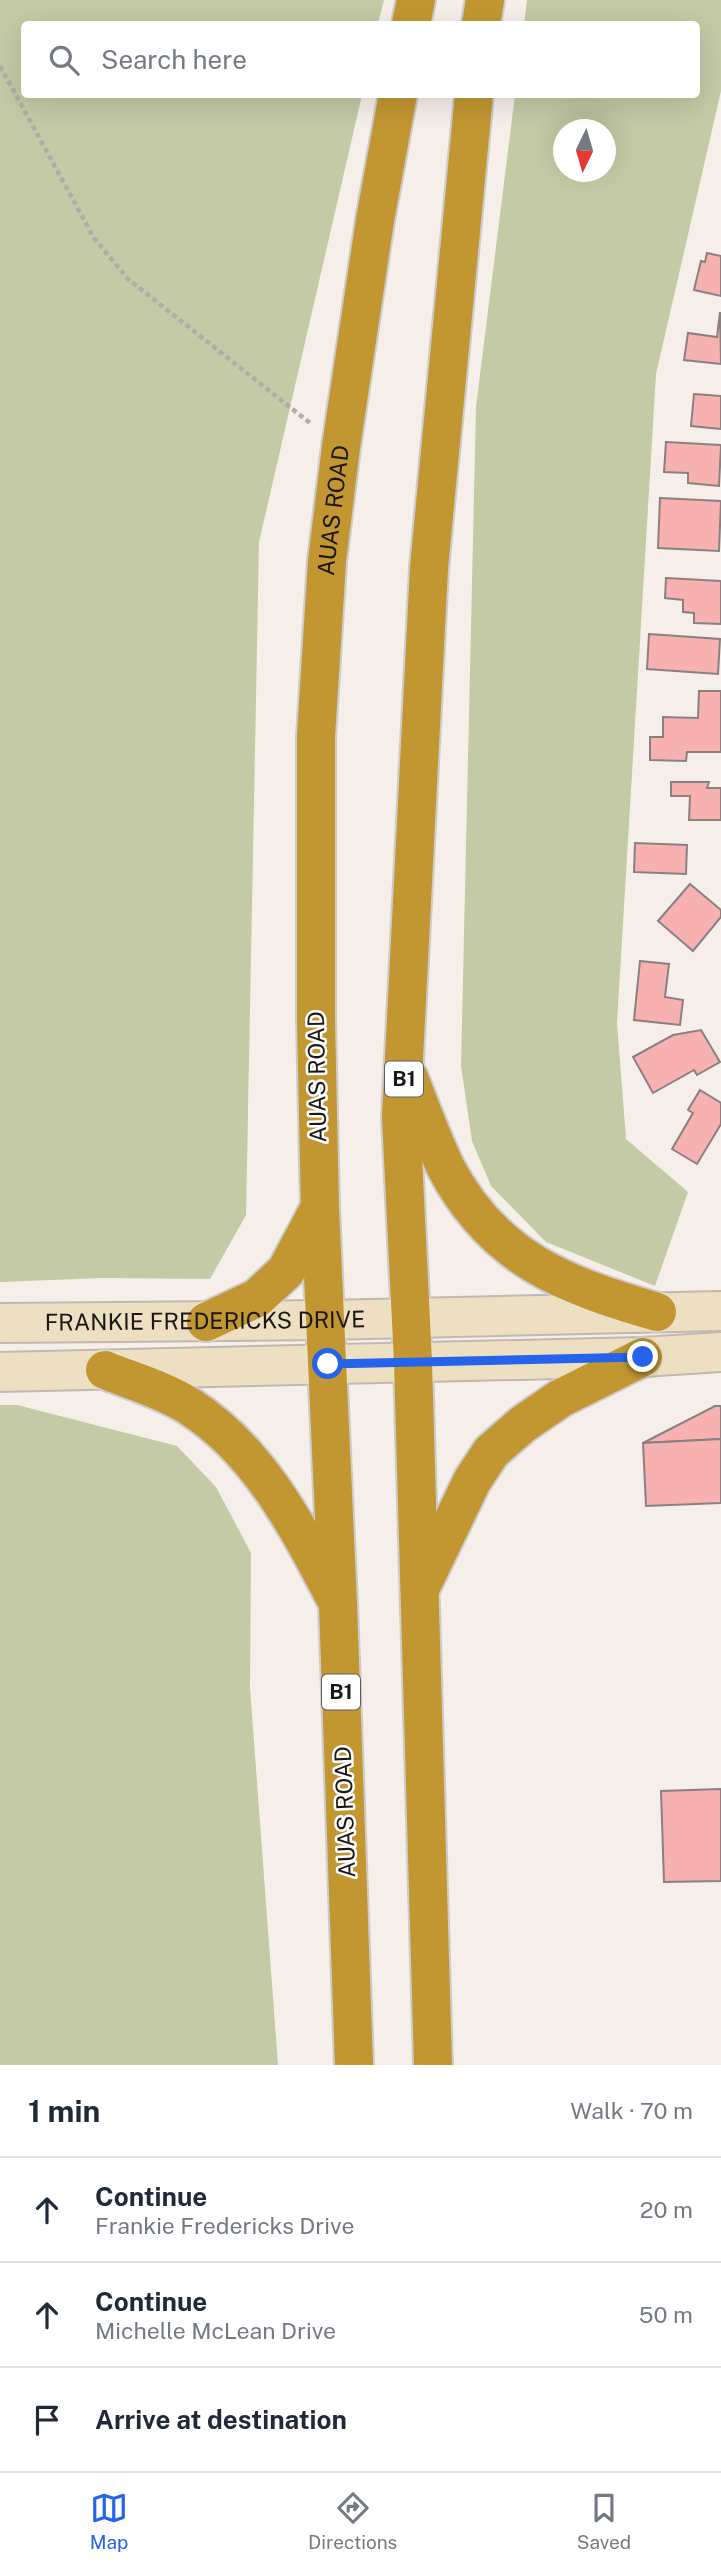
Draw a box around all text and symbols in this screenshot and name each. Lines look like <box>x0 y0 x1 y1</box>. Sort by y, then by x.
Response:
search box <box>21 21 700 98</box>
icon: search <box>45 41 83 79</box>
text: Search here <box>101 44 247 75</box>
north arrow <box>553 119 616 182</box>
street label: AUAS ROAD <box>312 443 354 577</box>
street label: AUAS ROAD <box>302 1011 331 1143</box>
road number: B1 <box>385 1062 423 1096</box>
street label: FRANKIE FREDERICKS DRIVE <box>44 1305 366 1336</box>
route end <box>627 1341 658 1372</box>
route start <box>312 1348 343 1379</box>
road number: B1 <box>322 1674 360 1710</box>
street label: AUAS ROAD <box>329 1746 360 1878</box>
text: 1 min <box>28 2093 100 2129</box>
text: Walk · 70 m <box>570 2097 693 2124</box>
text: Continue <box>95 2181 207 2212</box>
icon: ahead <box>28 2191 66 2229</box>
text: 20 m <box>640 2196 693 2223</box>
text: Frankie Fredericks Drive <box>95 2212 354 2239</box>
text: Continue <box>95 2286 207 2317</box>
icon: ahead <box>28 2296 66 2334</box>
text: 50 m <box>639 2301 693 2328</box>
text: Michelle McLean Drive <box>95 2317 336 2344</box>
icon: arrive <box>28 2401 66 2439</box>
text: Arrive at destination <box>95 2404 347 2435</box>
tab: Map <box>90 2489 128 2553</box>
tab: Directions <box>308 2489 397 2553</box>
tab: Saved <box>577 2489 631 2553</box>

